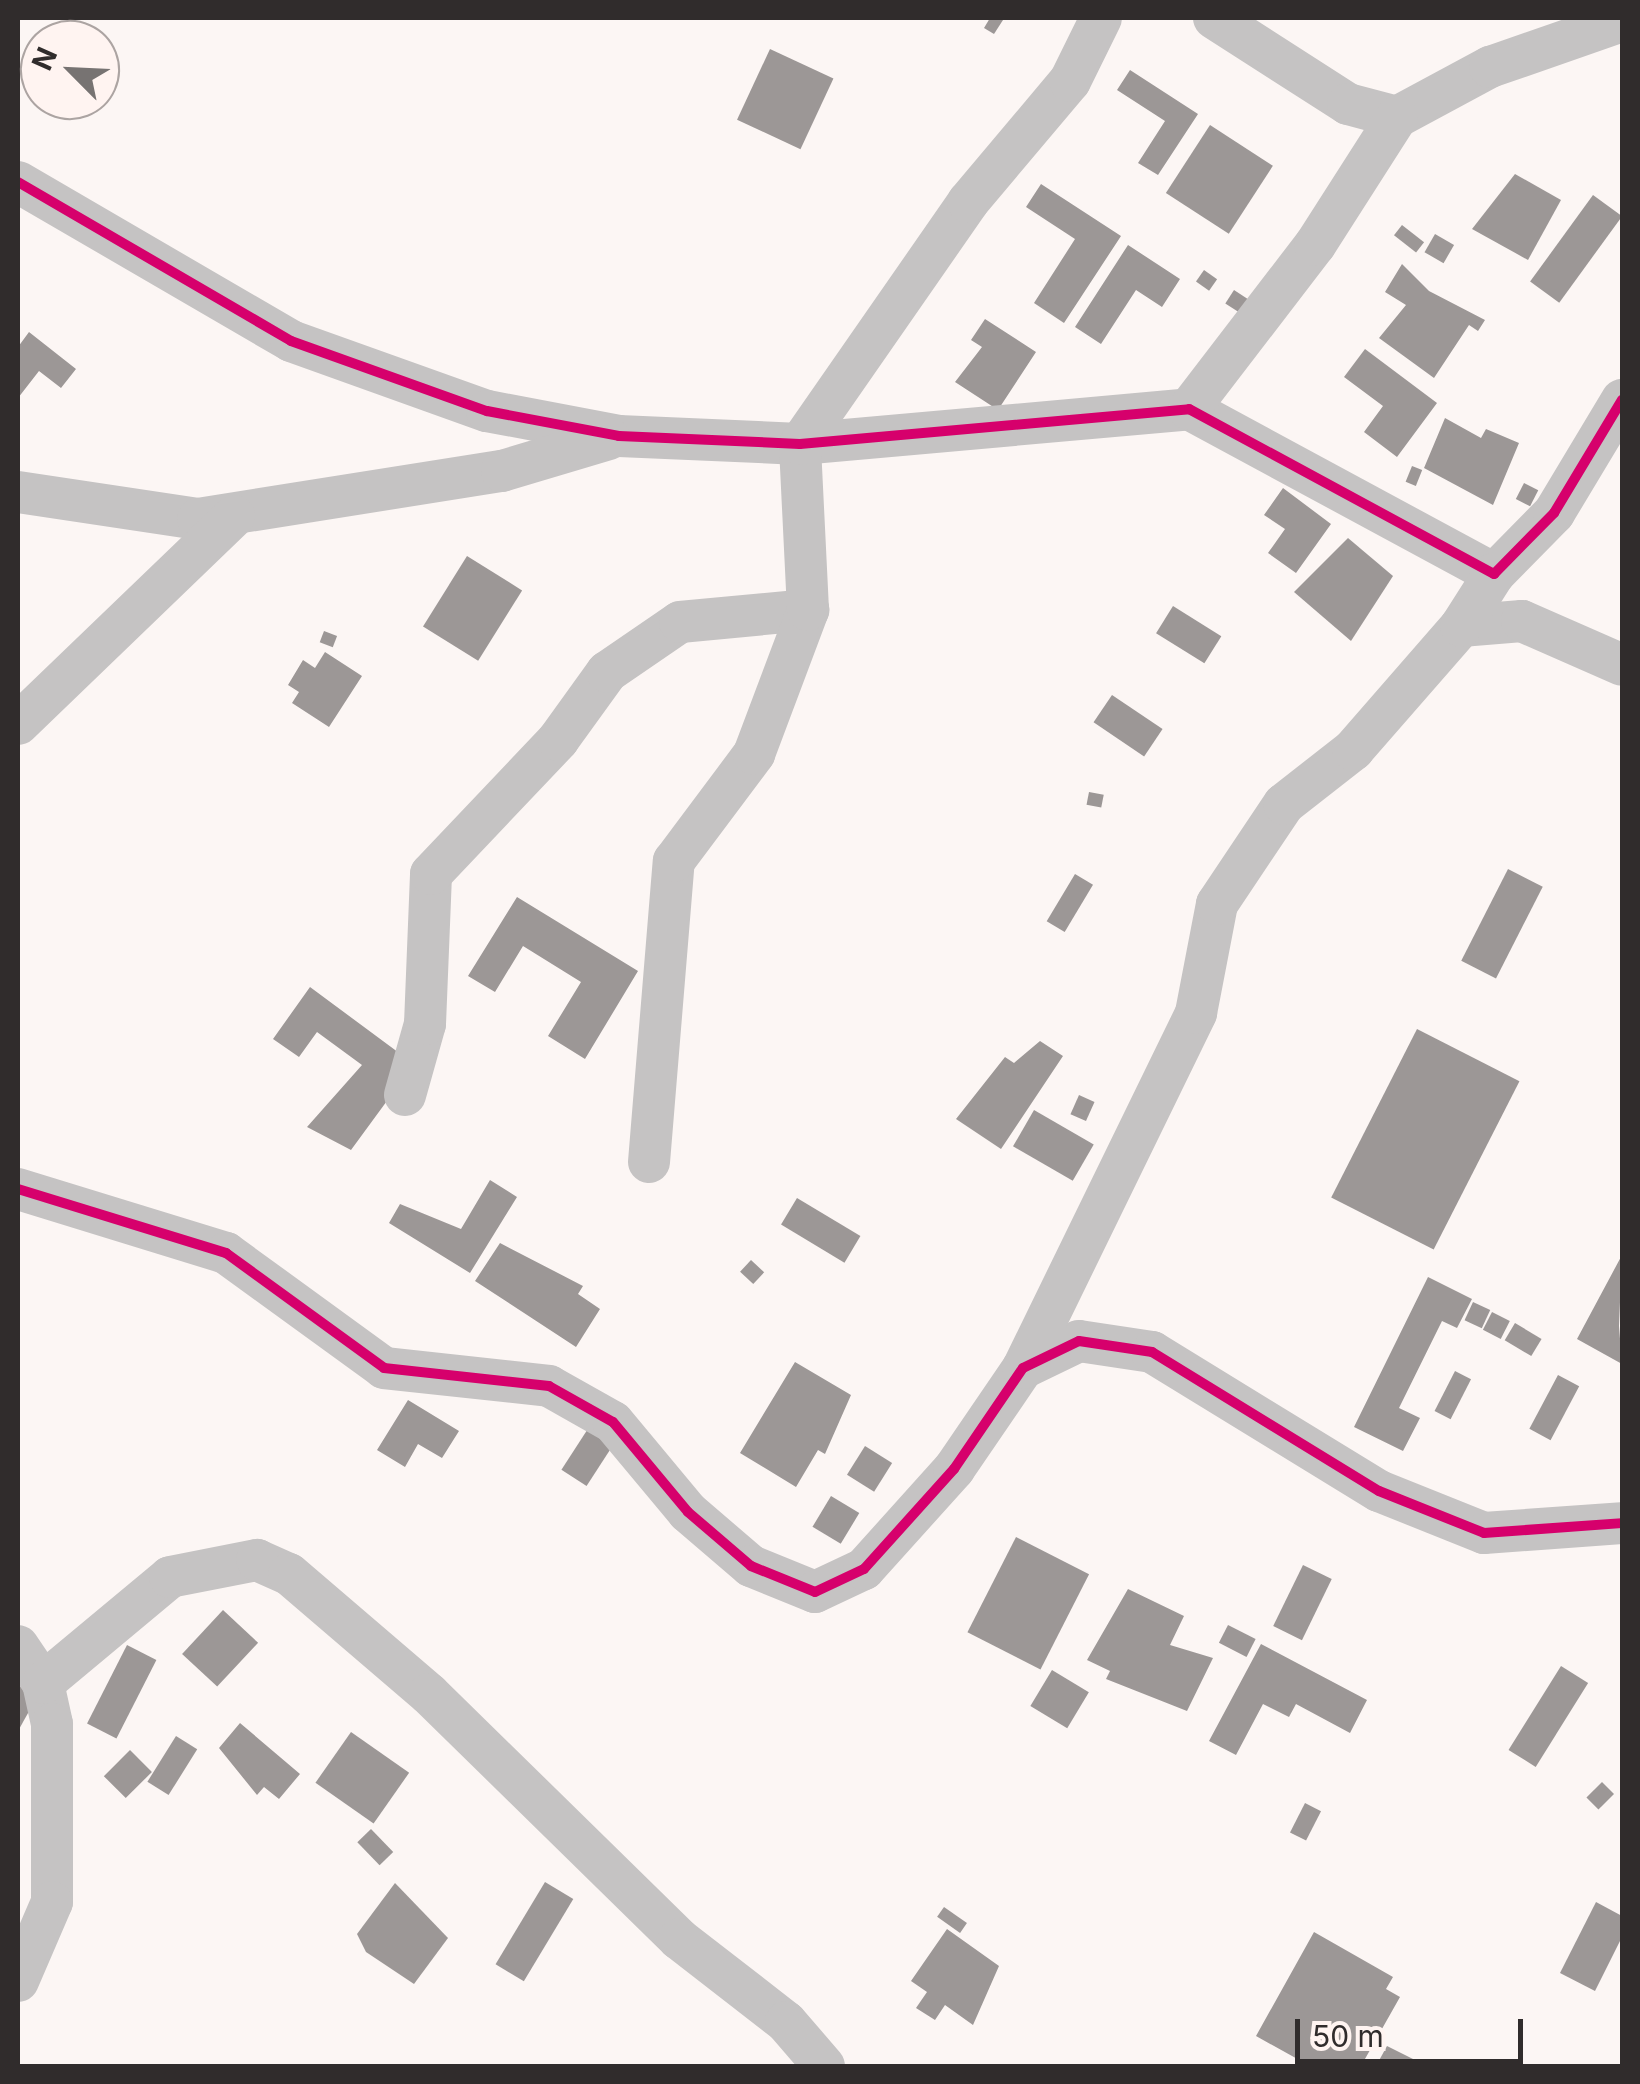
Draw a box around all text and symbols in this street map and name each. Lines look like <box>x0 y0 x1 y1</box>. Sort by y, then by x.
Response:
north arrow <box>20 20 120 120</box>
text: N <box>25 42 64 75</box>
scale bar <box>1300 1999 1528 2061</box>
text: 50 m <box>1312 2018 1384 2054</box>

